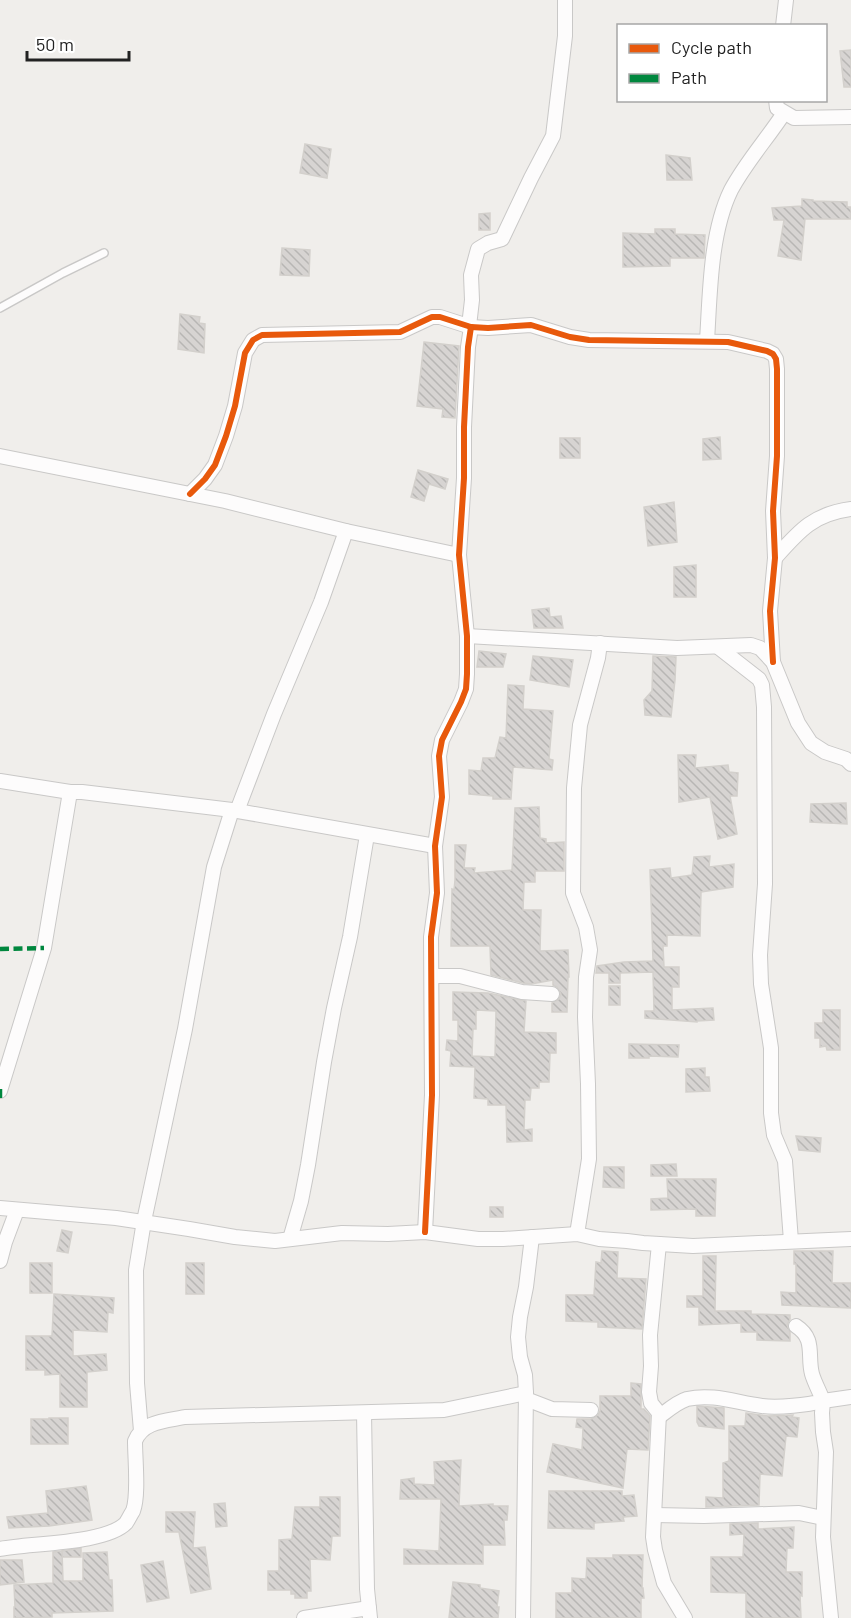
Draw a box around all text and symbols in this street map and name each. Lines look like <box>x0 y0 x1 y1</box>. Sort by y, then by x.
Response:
scale bar <box>27 24 129 62</box>
legend <box>617 24 827 102</box>
text: 50 m <box>36 33 74 55</box>
text: Cycle path <box>671 36 752 58</box>
text: Path <box>671 66 707 88</box>

